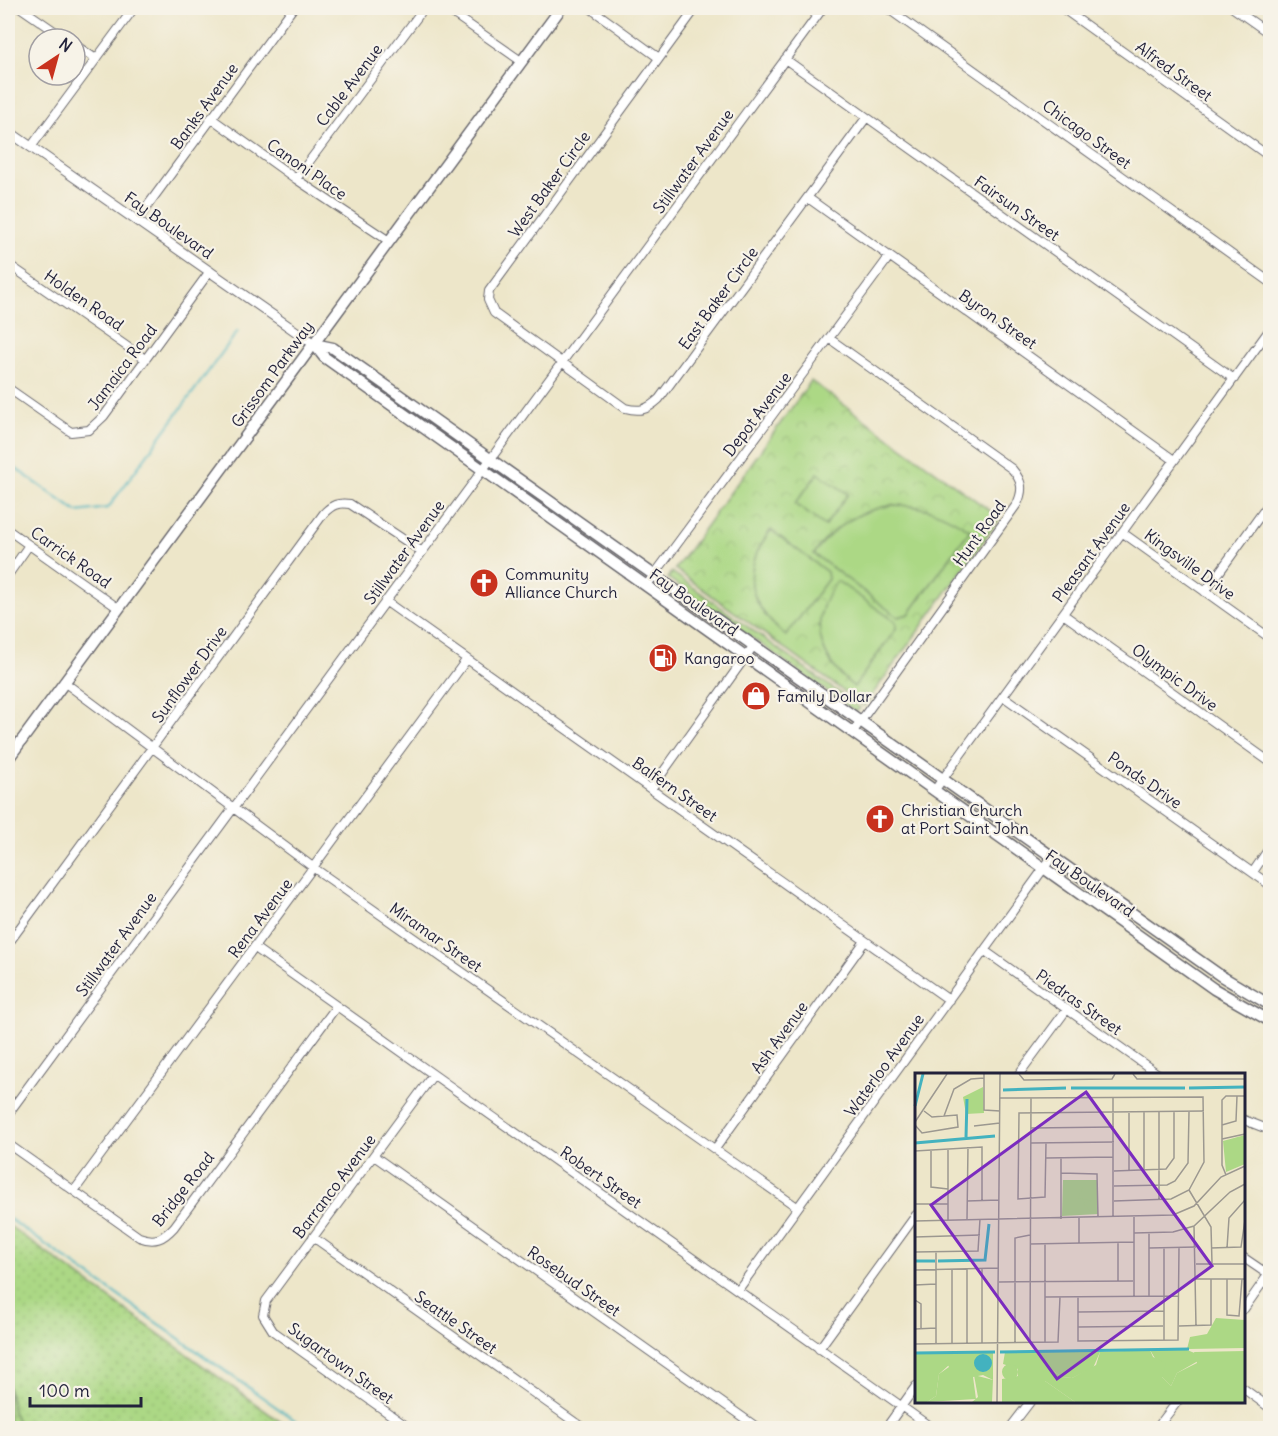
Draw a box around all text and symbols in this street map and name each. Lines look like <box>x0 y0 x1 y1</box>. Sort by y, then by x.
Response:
north arrow <box>27 27 87 87</box>
text: N <box>55 34 76 56</box>
street label: Alfred Street <box>1132 37 1217 106</box>
street label: Cable Avenue <box>312 40 386 130</box>
street label: Banks Avenue <box>166 59 242 153</box>
street label: Chicago Street <box>1039 95 1136 173</box>
street label: Stillwater Avenue <box>648 105 738 217</box>
street label: West Baker Circle <box>504 127 594 241</box>
street label: Canoni Place <box>263 134 351 204</box>
street label: Fairsun Street <box>970 171 1064 245</box>
street label: Fay Boulevard <box>121 187 217 263</box>
street label: East Baker Circle <box>674 243 762 353</box>
street label: Holden Road <box>40 265 128 335</box>
street label: Byron Street <box>955 285 1041 354</box>
street label: Grissom Parkway <box>227 317 317 431</box>
street label: Jamaica Road <box>83 320 161 414</box>
street label: Depot Avenue <box>719 368 795 460</box>
street label: Stillwater Avenue <box>359 496 449 608</box>
street label: Hunt Road <box>948 496 1010 570</box>
street label: Pleasant Avenue <box>1048 498 1134 606</box>
street label: Carrick Road <box>27 522 115 592</box>
street label: Kingsville Drive <box>1141 524 1239 604</box>
place label: Community Alliance Church <box>505 564 618 602</box>
street label: Fay Boulevard <box>646 564 742 640</box>
church icon: Community Alliance Church <box>468 567 500 599</box>
street label: Sunflower Drive <box>147 622 231 726</box>
street label: Olympic Drive <box>1128 639 1222 715</box>
fuel station icon: Kangaroo <box>647 642 679 674</box>
place label: Kangaroo <box>684 648 755 668</box>
shop icon: Family Dollar <box>740 680 772 712</box>
place label: Family Dollar <box>777 686 872 706</box>
street label: Ponds Drive <box>1104 747 1186 813</box>
street label: Balfern Street <box>629 752 722 826</box>
place label: Christian Church at Port Saint John <box>901 800 1029 838</box>
church icon: Christian Church at Port Saint John <box>864 803 896 835</box>
street label: Fay Boulevard <box>1042 845 1138 921</box>
street label: Rena Avenue <box>224 874 296 962</box>
street label: Stillwater Avenue <box>71 888 161 1000</box>
street label: Miramar Street <box>386 898 487 977</box>
street label: Piedras Street <box>1032 965 1126 1039</box>
street label: Ash Avenue <box>746 997 812 1077</box>
street label: Waterloo Avenue <box>840 1010 928 1120</box>
inset map <box>915 1073 1245 1403</box>
street label: Barranco Avenue <box>288 1130 380 1242</box>
street label: Robert Street <box>556 1142 646 1213</box>
street label: Bridge Road <box>148 1148 218 1230</box>
street label: Rosebud Street <box>524 1242 625 1321</box>
street label: Seattle Street <box>411 1286 502 1358</box>
street label: Sugartown Street <box>284 1318 398 1408</box>
scale bar <box>30 1370 141 1408</box>
text: 100 m <box>39 1379 90 1402</box>

